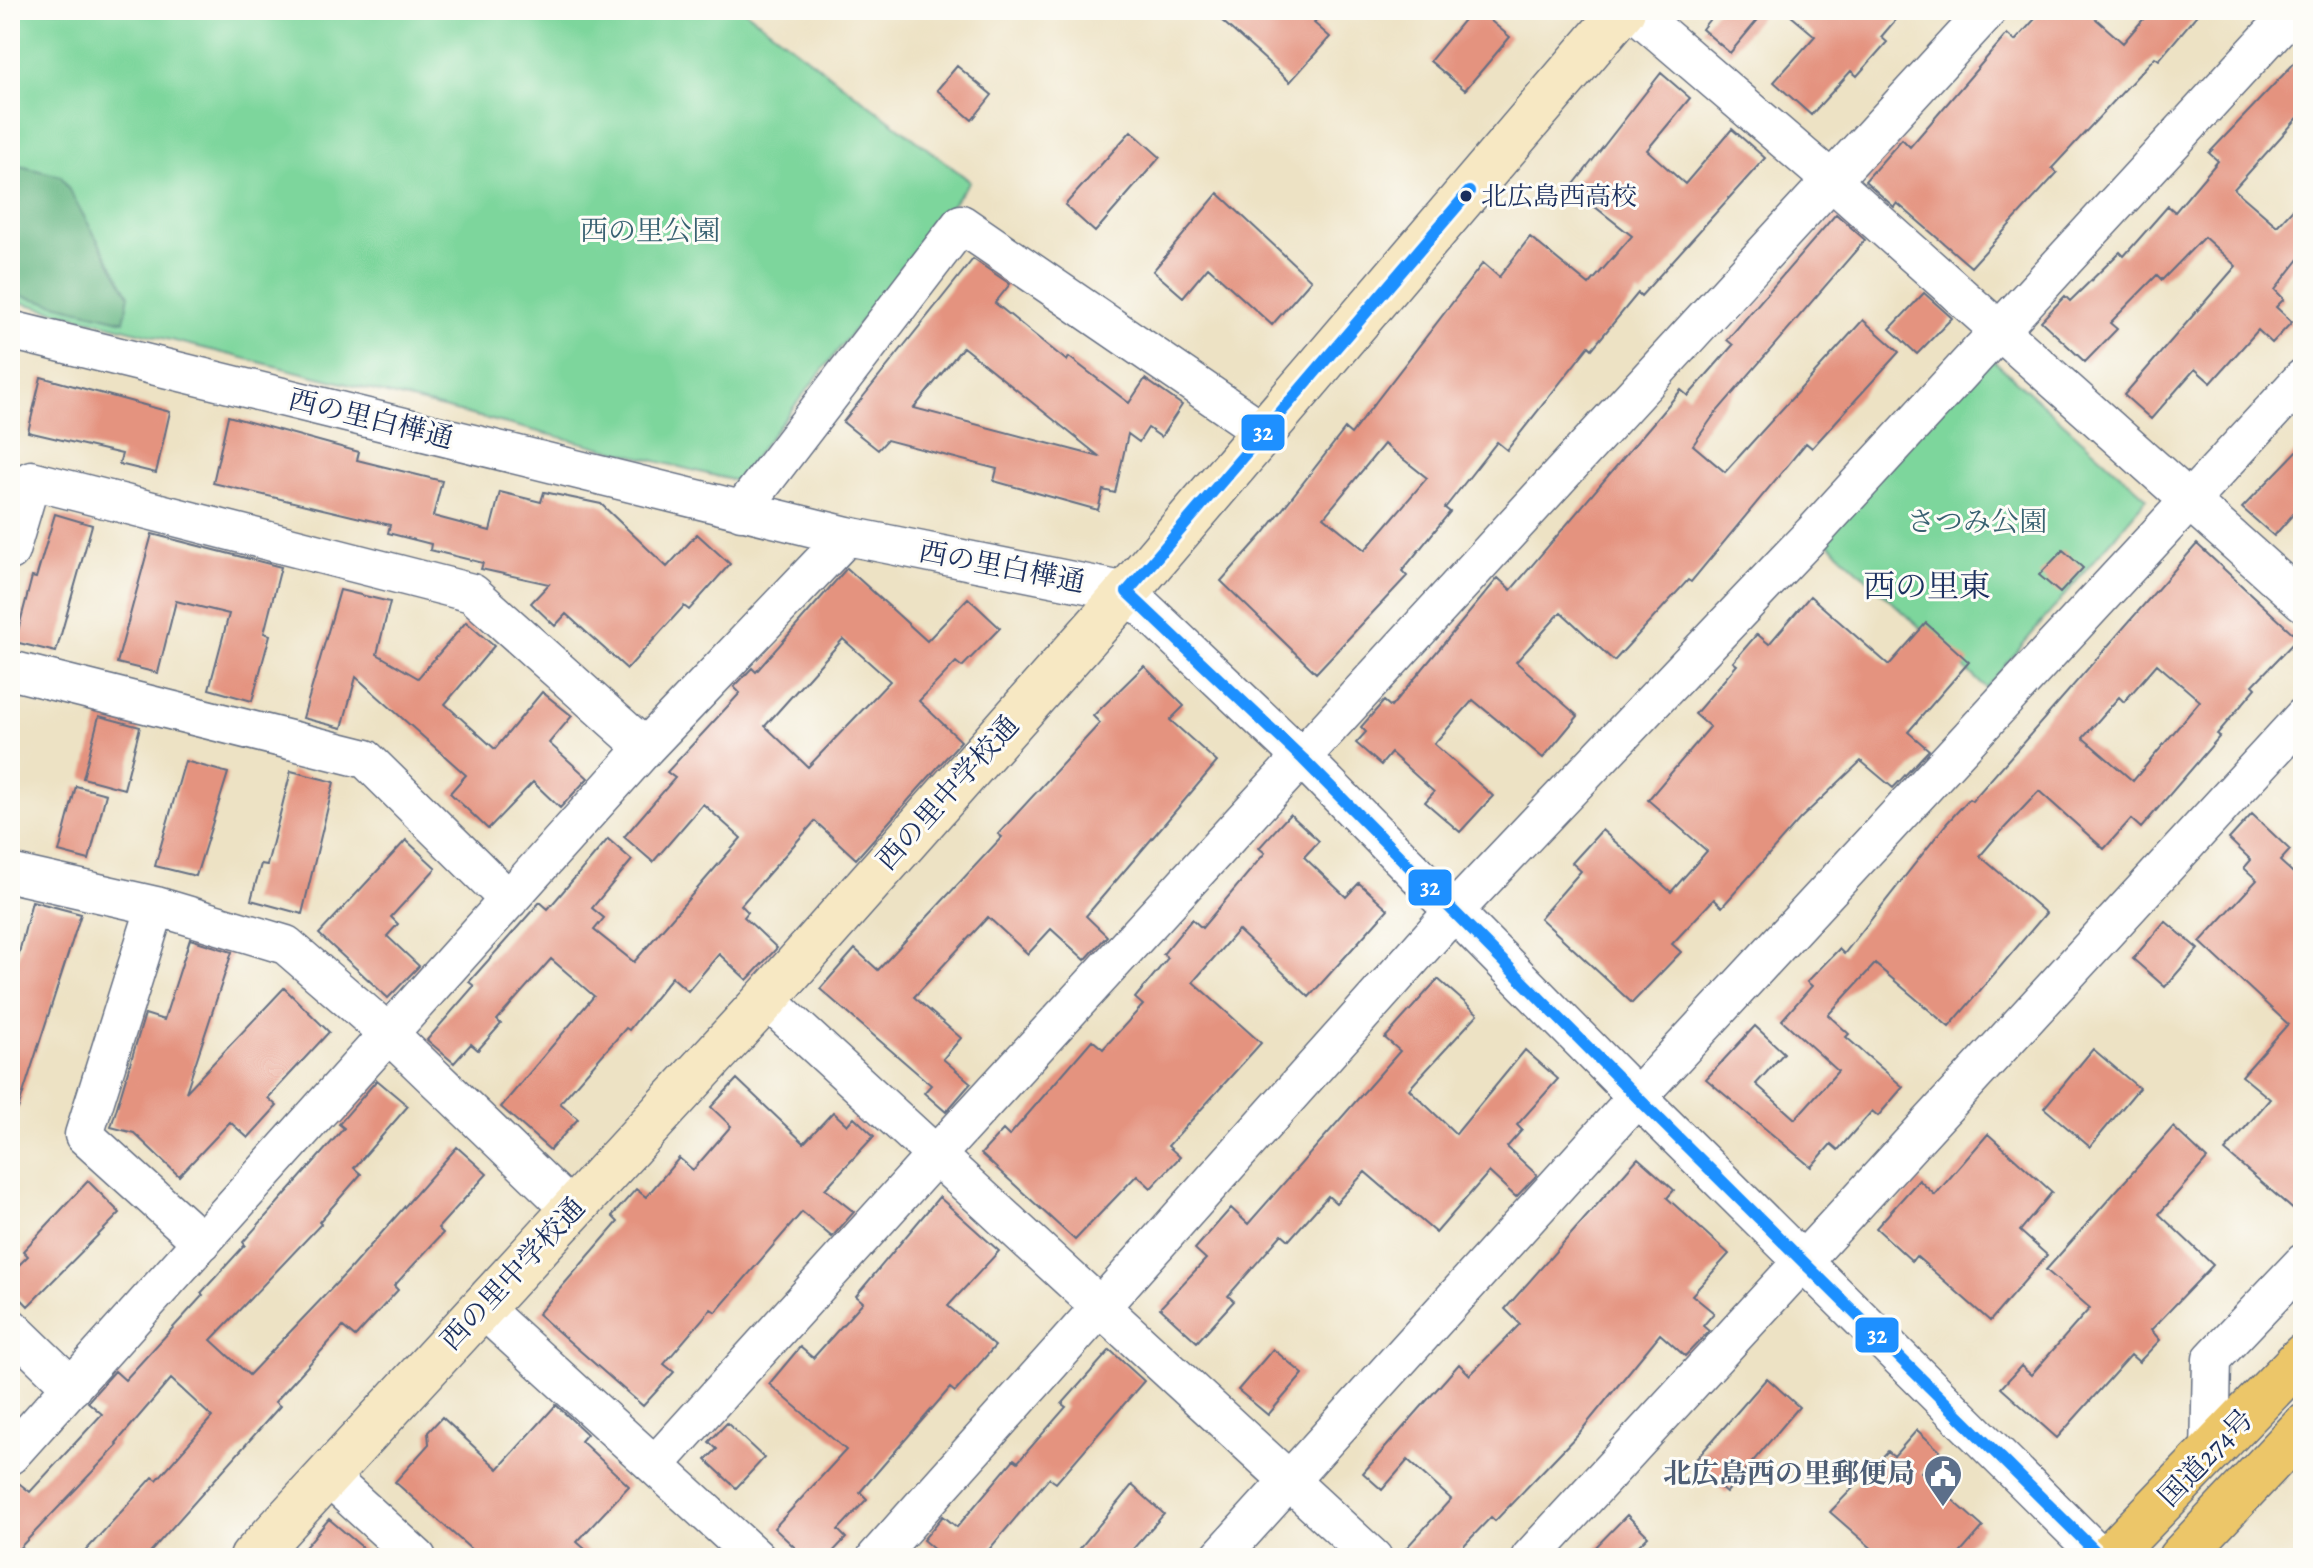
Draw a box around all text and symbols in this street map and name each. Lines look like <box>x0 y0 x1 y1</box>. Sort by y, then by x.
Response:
place label: 北広島西高校 <box>1481 179 1637 214</box>
marker: 北広島西高校 <box>1458 188 1474 204</box>
park label: 西の里公園 <box>580 212 720 250</box>
street label: 西の里白樺通 <box>285 380 457 458</box>
line badge: 32 <box>1240 413 1286 452</box>
text: 32 <box>1253 418 1273 448</box>
park label: さつみ公園 <box>1907 503 2047 541</box>
street label: 西の里白樺通 <box>916 532 1088 602</box>
district label: 西の里東 <box>1863 564 1991 608</box>
street label: 西の里中学校通 <box>868 707 1028 879</box>
line badge: 32 <box>1407 868 1453 907</box>
text: 32 <box>1420 873 1440 903</box>
street label: 西の里中学校通 <box>432 1189 594 1359</box>
line badge: 32 <box>1854 1316 1900 1354</box>
text: 32 <box>1867 1321 1887 1351</box>
street label: 国道274号 <box>2150 1401 2262 1515</box>
public building icon: 北広島西の里郵便局 <box>1922 1453 1964 1508</box>
place label: 北広島西の里郵便局 <box>1663 1455 1915 1493</box>

